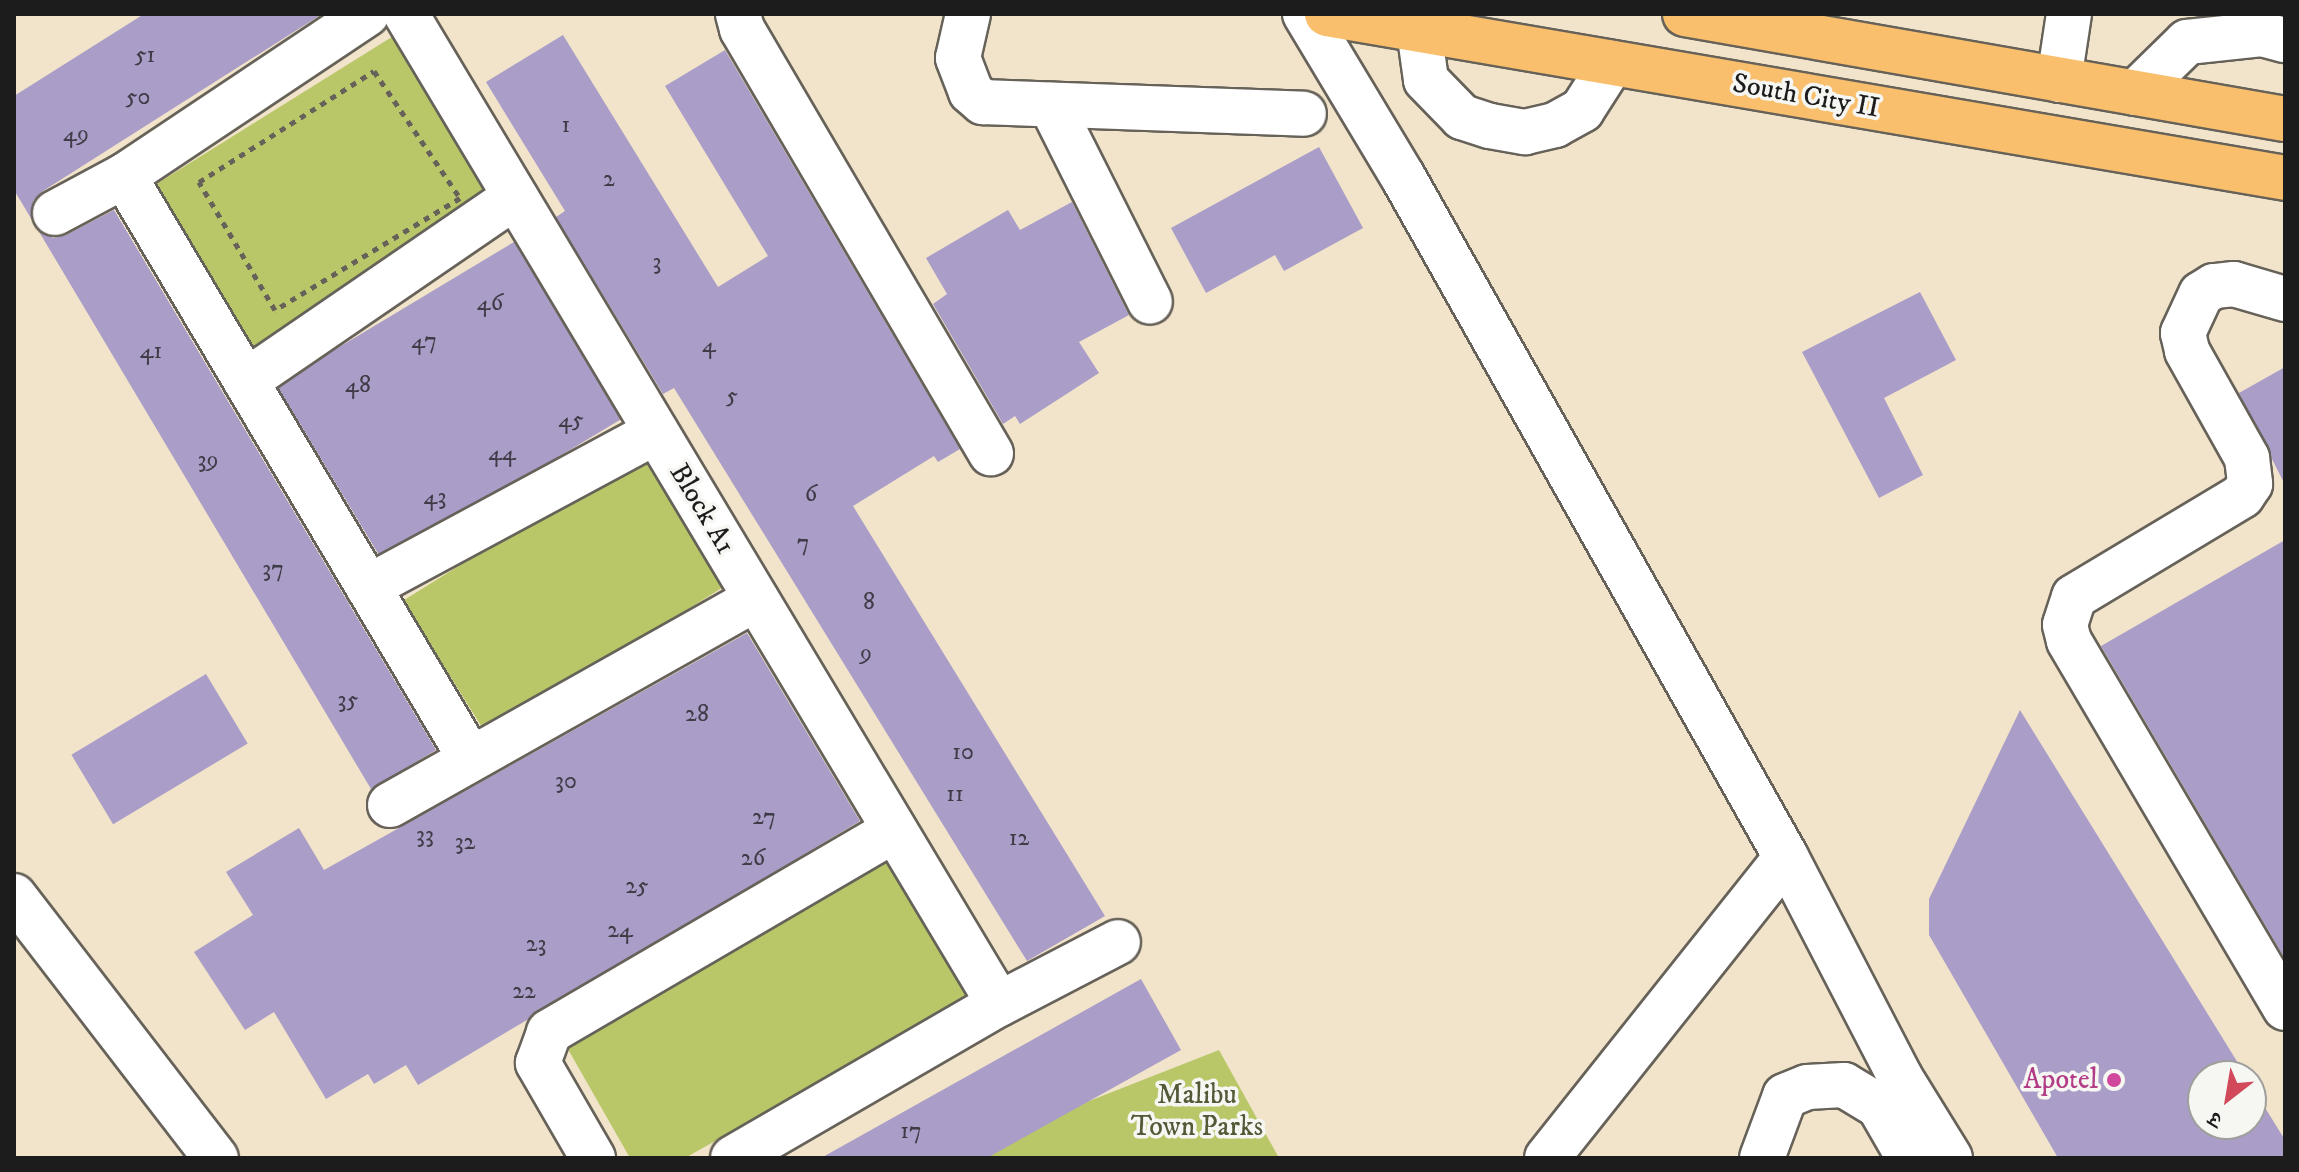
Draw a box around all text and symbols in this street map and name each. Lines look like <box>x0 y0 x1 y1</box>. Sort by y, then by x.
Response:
house number: 51 <box>135 42 155 70</box>
street label: South City II <box>1730 67 1882 125</box>
house number: 50 <box>126 84 150 112</box>
house number: 1 <box>562 112 570 140</box>
house number: 49 <box>63 121 89 149</box>
house number: 2 <box>603 166 615 194</box>
house number: 3 <box>653 249 661 277</box>
house number: 46 <box>477 290 503 318</box>
house number: 47 <box>411 328 437 356</box>
house number: 4 <box>702 332 716 360</box>
house number: 41 <box>140 338 162 366</box>
house number: 48 <box>345 372 371 400</box>
house number: 5 <box>726 383 738 411</box>
house number: 45 <box>558 407 584 435</box>
house number: 44 <box>488 440 516 468</box>
house number: 39 <box>198 447 218 475</box>
street label: Block A1 <box>662 458 742 560</box>
house number: 6 <box>805 481 817 509</box>
house number: 43 <box>424 484 446 512</box>
house number: 7 <box>797 530 809 558</box>
house number: 37 <box>262 556 284 584</box>
house number: 8 <box>863 589 875 617</box>
house number: 9 <box>860 640 872 668</box>
house number: 35 <box>338 687 358 715</box>
house number: 28 <box>685 701 709 729</box>
house number: 10 <box>952 739 974 767</box>
house number: 30 <box>555 768 577 796</box>
house number: 11 <box>946 781 964 809</box>
house number: 27 <box>752 804 776 832</box>
house number: 33 <box>416 822 434 850</box>
house number: 12 <box>1009 825 1029 853</box>
house number: 32 <box>455 829 475 857</box>
house number: 26 <box>741 845 765 873</box>
house number: 25 <box>625 873 649 901</box>
house number: 24 <box>607 917 633 945</box>
house number: 23 <box>526 931 546 959</box>
house number: 22 <box>512 978 536 1006</box>
north arrow <box>2187 1060 2267 1140</box>
place label: Apotel <box>2024 1063 2098 1097</box>
marker: Apotel <box>2105 1071 2123 1089</box>
park label: Malibu Town Parks <box>1131 1078 1263 1144</box>
text: उ <box>2204 1105 2227 1134</box>
house number: 17 <box>900 1118 922 1146</box>

